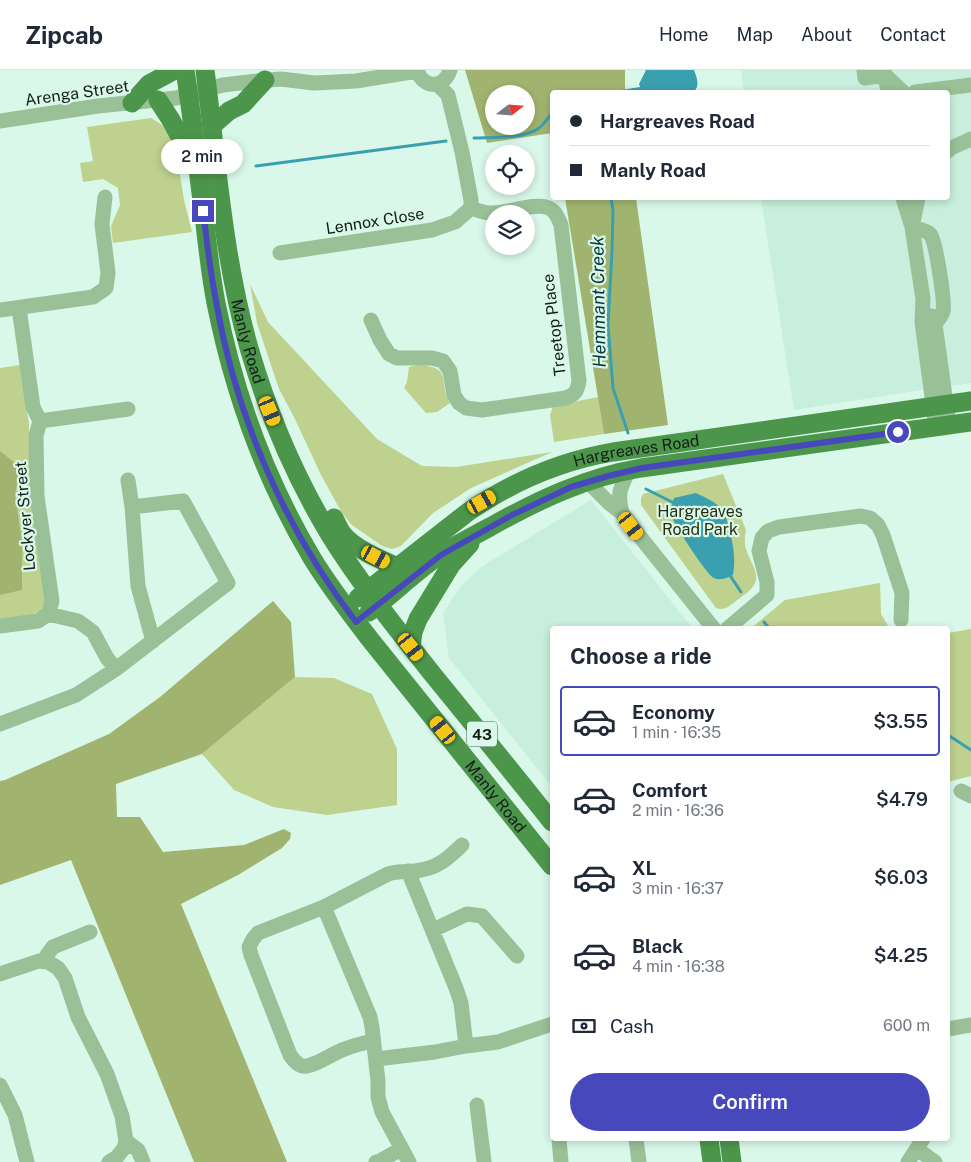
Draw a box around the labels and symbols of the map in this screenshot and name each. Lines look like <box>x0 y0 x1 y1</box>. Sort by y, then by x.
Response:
street label: Arenga Street <box>24 76 130 110</box>
north arrow <box>485 85 535 135</box>
callout: 2 min <box>162 138 244 174</box>
route end <box>192 200 214 222</box>
street label: Lennox Close <box>324 204 426 238</box>
water label: Hemmant Creek <box>586 236 610 368</box>
street label: Treetop Place <box>538 273 570 377</box>
street label: Manly Road <box>228 297 269 386</box>
car <box>257 394 282 428</box>
route start <box>887 421 909 443</box>
street label: Hargreaves Road <box>571 430 700 470</box>
street label: Lockyer Street <box>11 460 39 572</box>
car <box>465 488 498 516</box>
park label: Hargreaves Road Park <box>657 502 743 539</box>
car <box>615 510 646 542</box>
car <box>359 543 392 571</box>
car <box>395 631 426 663</box>
car <box>427 714 458 746</box>
road number: 43 <box>467 722 497 746</box>
street label: Manly Road <box>461 756 531 836</box>

